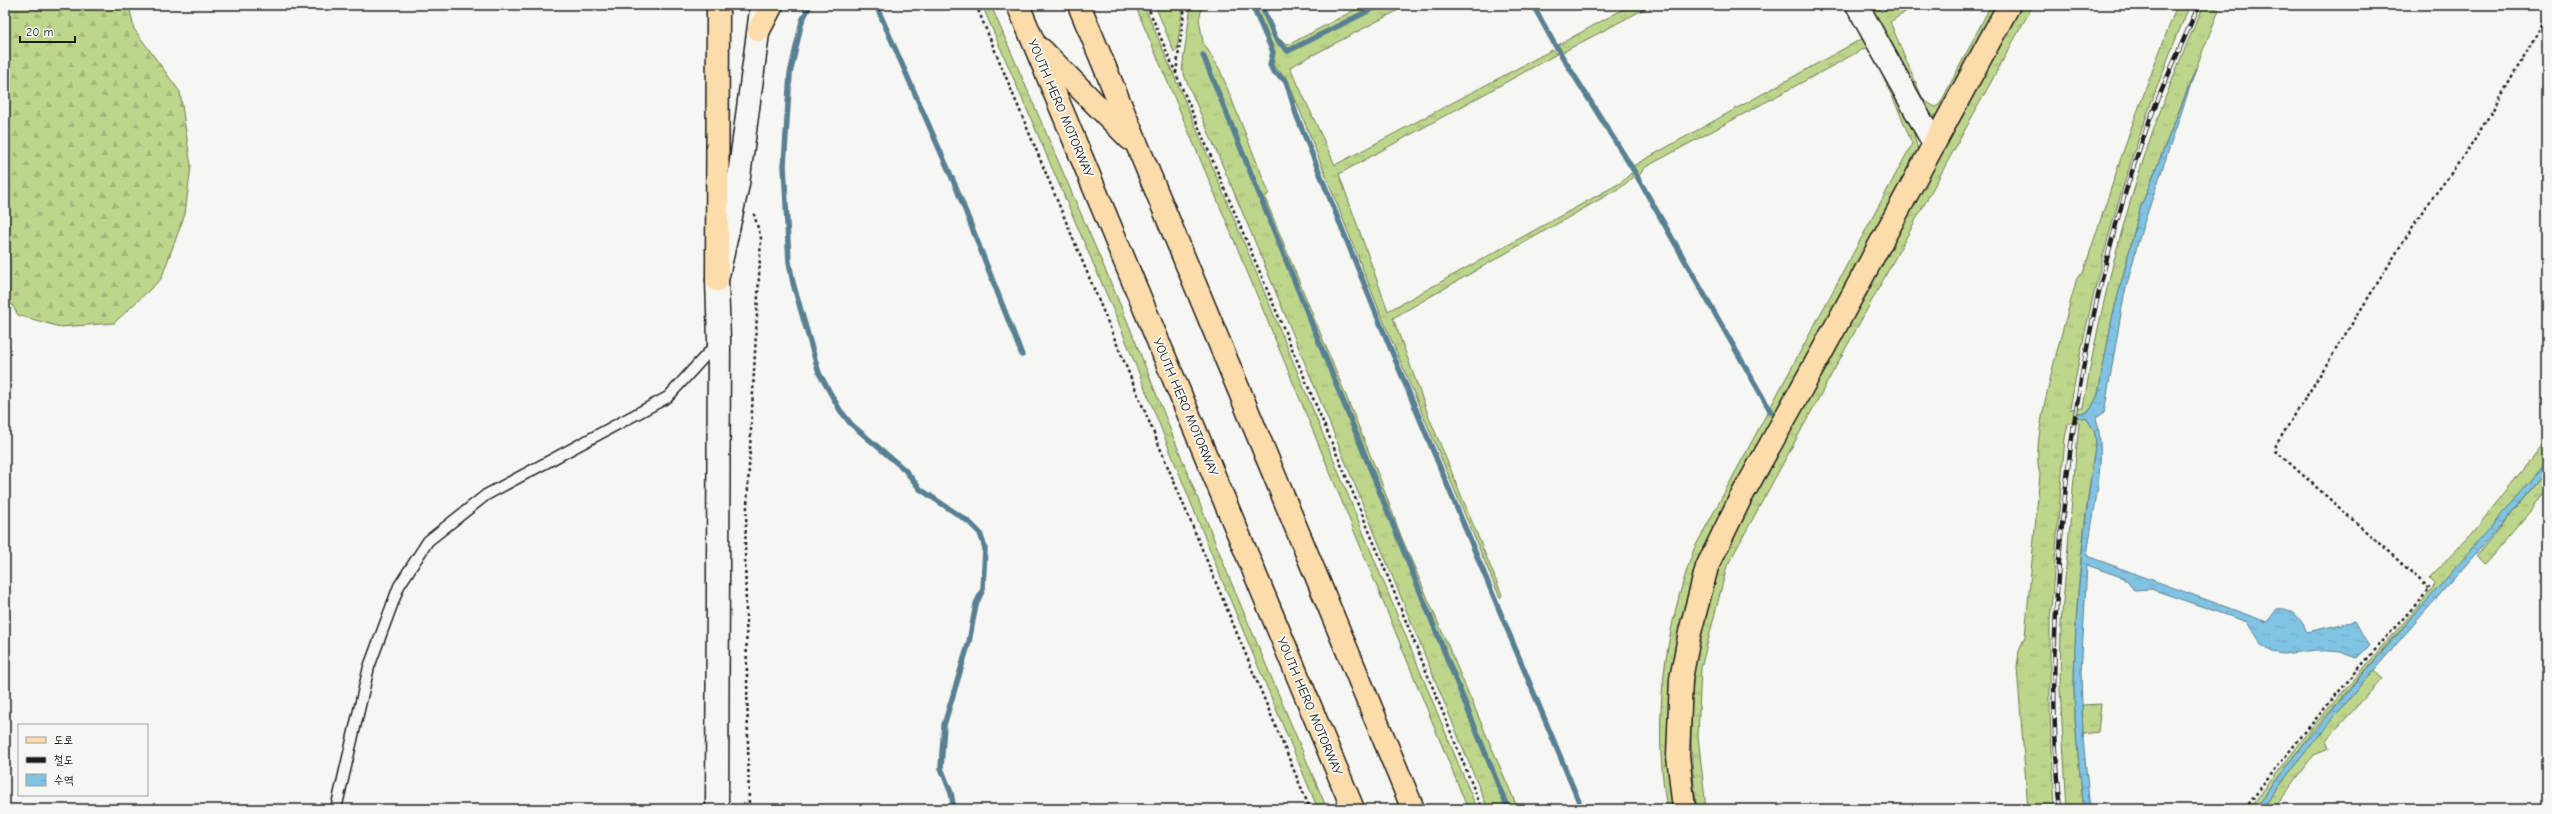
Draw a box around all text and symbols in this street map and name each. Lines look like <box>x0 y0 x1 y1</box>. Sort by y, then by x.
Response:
scale bar <box>20 18 75 44</box>
text: 20 m <box>26 25 54 39</box>
street label: YOUTH HERO MOTORWAY <box>1025 37 1097 180</box>
street label: YOUTH HERO MOTORWAY <box>1150 336 1222 479</box>
street label: YOUTH HERO MOTORWAY <box>1274 635 1346 778</box>
legend <box>18 724 148 796</box>
text: 도로 <box>54 733 73 747</box>
text: 철도 <box>54 753 73 767</box>
text: 수역 <box>54 773 74 787</box>

